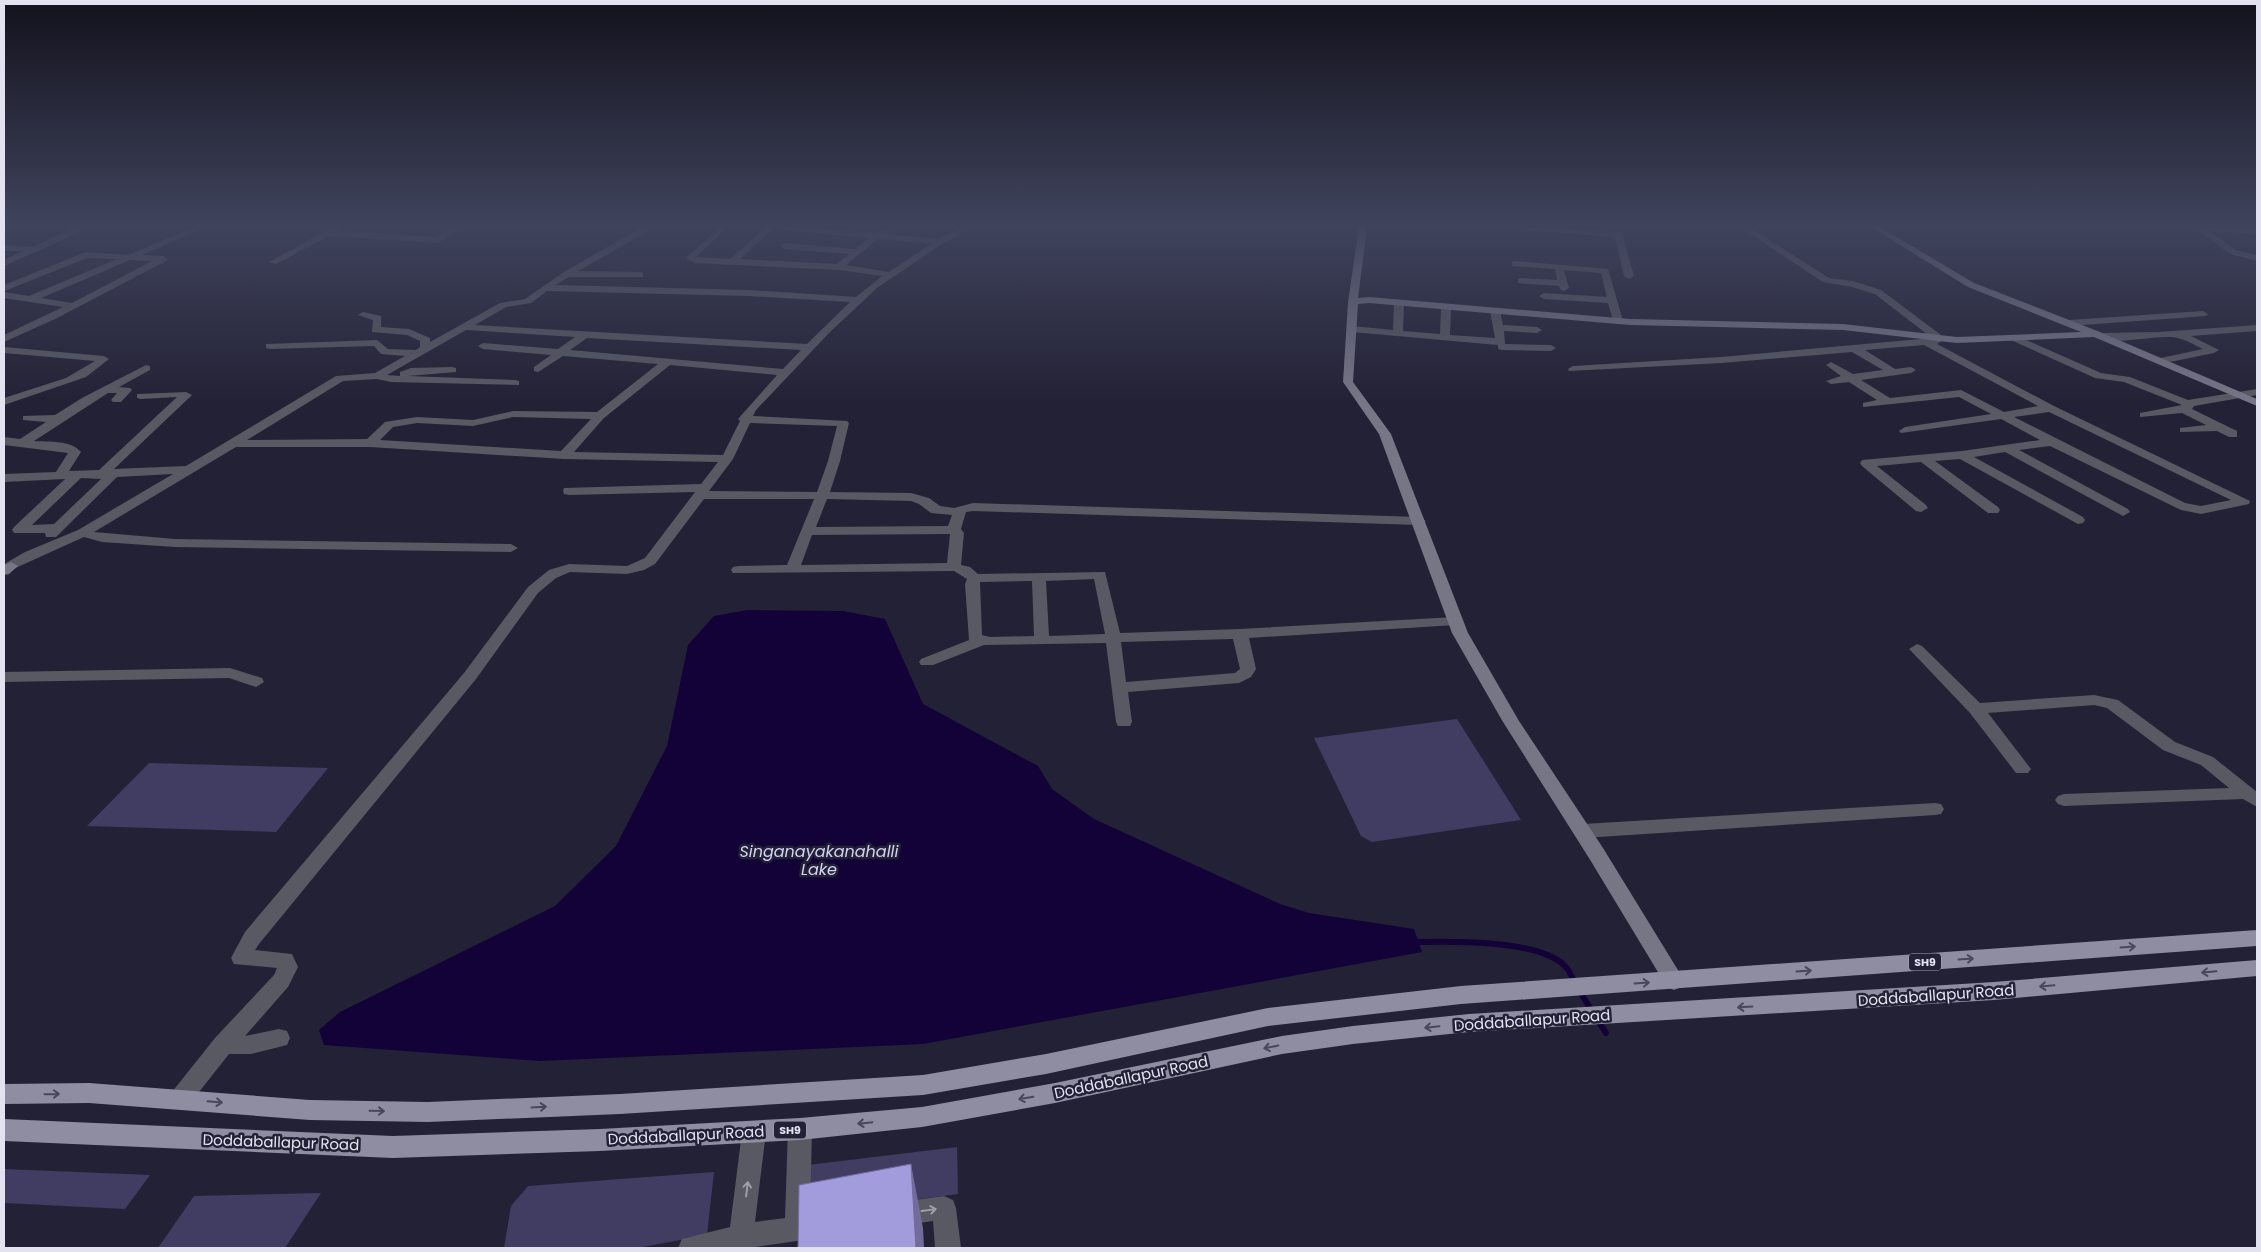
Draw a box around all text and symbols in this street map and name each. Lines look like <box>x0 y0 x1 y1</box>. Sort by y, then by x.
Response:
water label: Singanayakanahalli Lake <box>740 840 900 881</box>
one-way arrow <box>2120 943 2136 952</box>
road number: SH9 <box>1909 954 1941 970</box>
one-way arrow <box>1958 955 1974 964</box>
one-way arrow <box>1796 967 1812 976</box>
one-way arrow <box>2201 967 2217 977</box>
one-way arrow <box>1634 978 1650 988</box>
street label: Doddaballapur Road <box>1857 979 2015 1011</box>
one-way arrow <box>2039 982 2055 991</box>
one-way arrow <box>1737 1002 1754 1012</box>
street label: Doddaballapur Road <box>1453 1004 1611 1036</box>
one-way arrow <box>1424 1022 1440 1032</box>
one-way arrow <box>1263 1043 1279 1053</box>
street label: Doddaballapur Road <box>1052 1050 1210 1104</box>
one-way arrow <box>44 1089 60 1098</box>
one-way arrow <box>1018 1094 1034 1103</box>
one-way arrow <box>206 1097 222 1107</box>
one-way arrow <box>531 1103 547 1112</box>
one-way arrow <box>368 1106 385 1116</box>
one-way arrow <box>858 1118 874 1128</box>
street label: Doddaballapur Road <box>607 1120 765 1150</box>
road number: SH9 <box>774 1122 806 1138</box>
street label: Doddaballapur Road <box>202 1129 360 1155</box>
one-way arrow <box>742 1182 752 1198</box>
one-way arrow <box>921 1205 937 1215</box>

